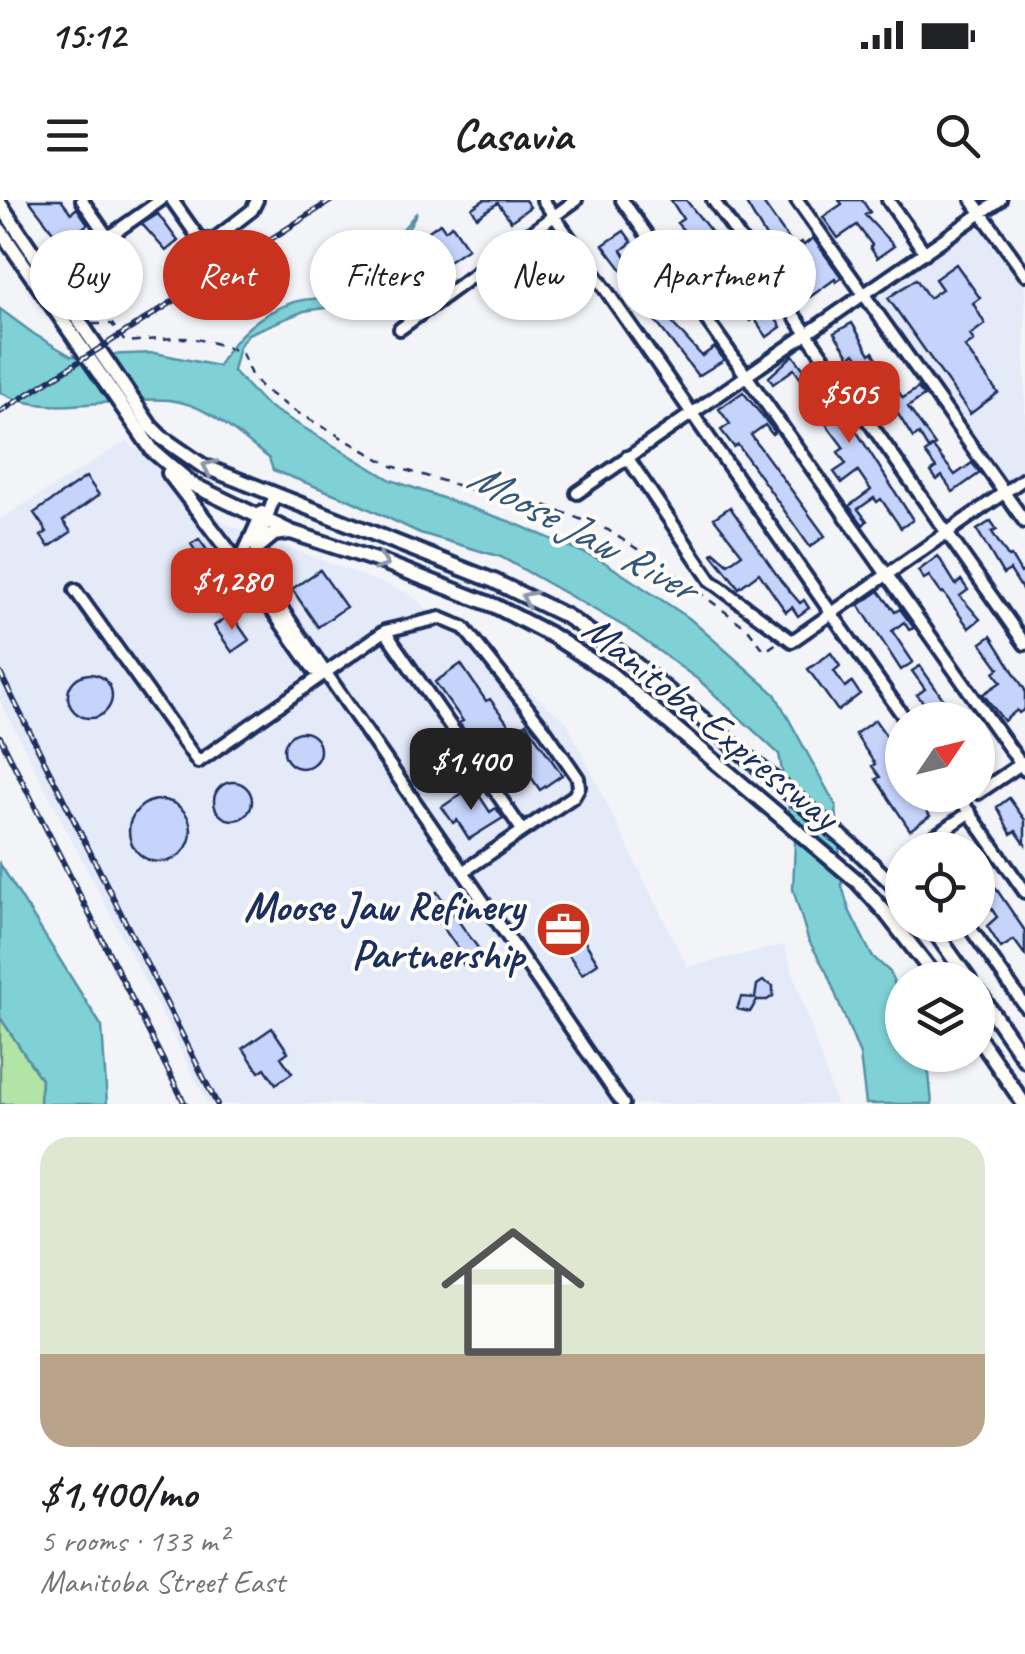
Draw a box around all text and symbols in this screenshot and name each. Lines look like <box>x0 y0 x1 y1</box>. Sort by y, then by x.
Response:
text: 15:12 <box>50 12 125 59</box>
text: Casavia <box>453 107 572 164</box>
icon: menu <box>40 108 95 163</box>
icon: search <box>930 108 985 163</box>
chip: Buy <box>30 230 143 320</box>
chip: Rent <box>163 230 290 320</box>
chip: Filters <box>310 230 456 320</box>
chip: New <box>476 230 597 320</box>
chip: Apartment <box>617 230 816 320</box>
pin: $505 <box>790 361 908 446</box>
text: $505 <box>821 373 877 414</box>
water label: Moose Jaw River <box>459 447 712 618</box>
one-way arrow <box>201 460 219 480</box>
pin: $1,280 <box>151 548 313 633</box>
one-way arrow <box>373 551 390 572</box>
text: $1,280 <box>193 560 271 601</box>
one-way arrow <box>520 590 538 610</box>
street label: Manitoba Expressway <box>572 602 853 844</box>
north arrow <box>885 702 995 812</box>
map controls <box>885 702 995 1072</box>
pin: $1,400 <box>390 728 552 813</box>
text: $1,400 <box>432 740 510 781</box>
button: locate <box>885 832 995 942</box>
place label: Moose Jaw Refinery Partnership <box>244 880 528 981</box>
office icon: Moose Jaw Refinery Partnership <box>533 900 593 960</box>
button: layers <box>885 962 995 1072</box>
icon: home <box>423 1202 603 1382</box>
text: $1,400/mo <box>40 1467 197 1520</box>
text: 5 rooms · 133 m² <box>40 1520 227 1561</box>
text: Manitoba Street East <box>40 1561 285 1602</box>

